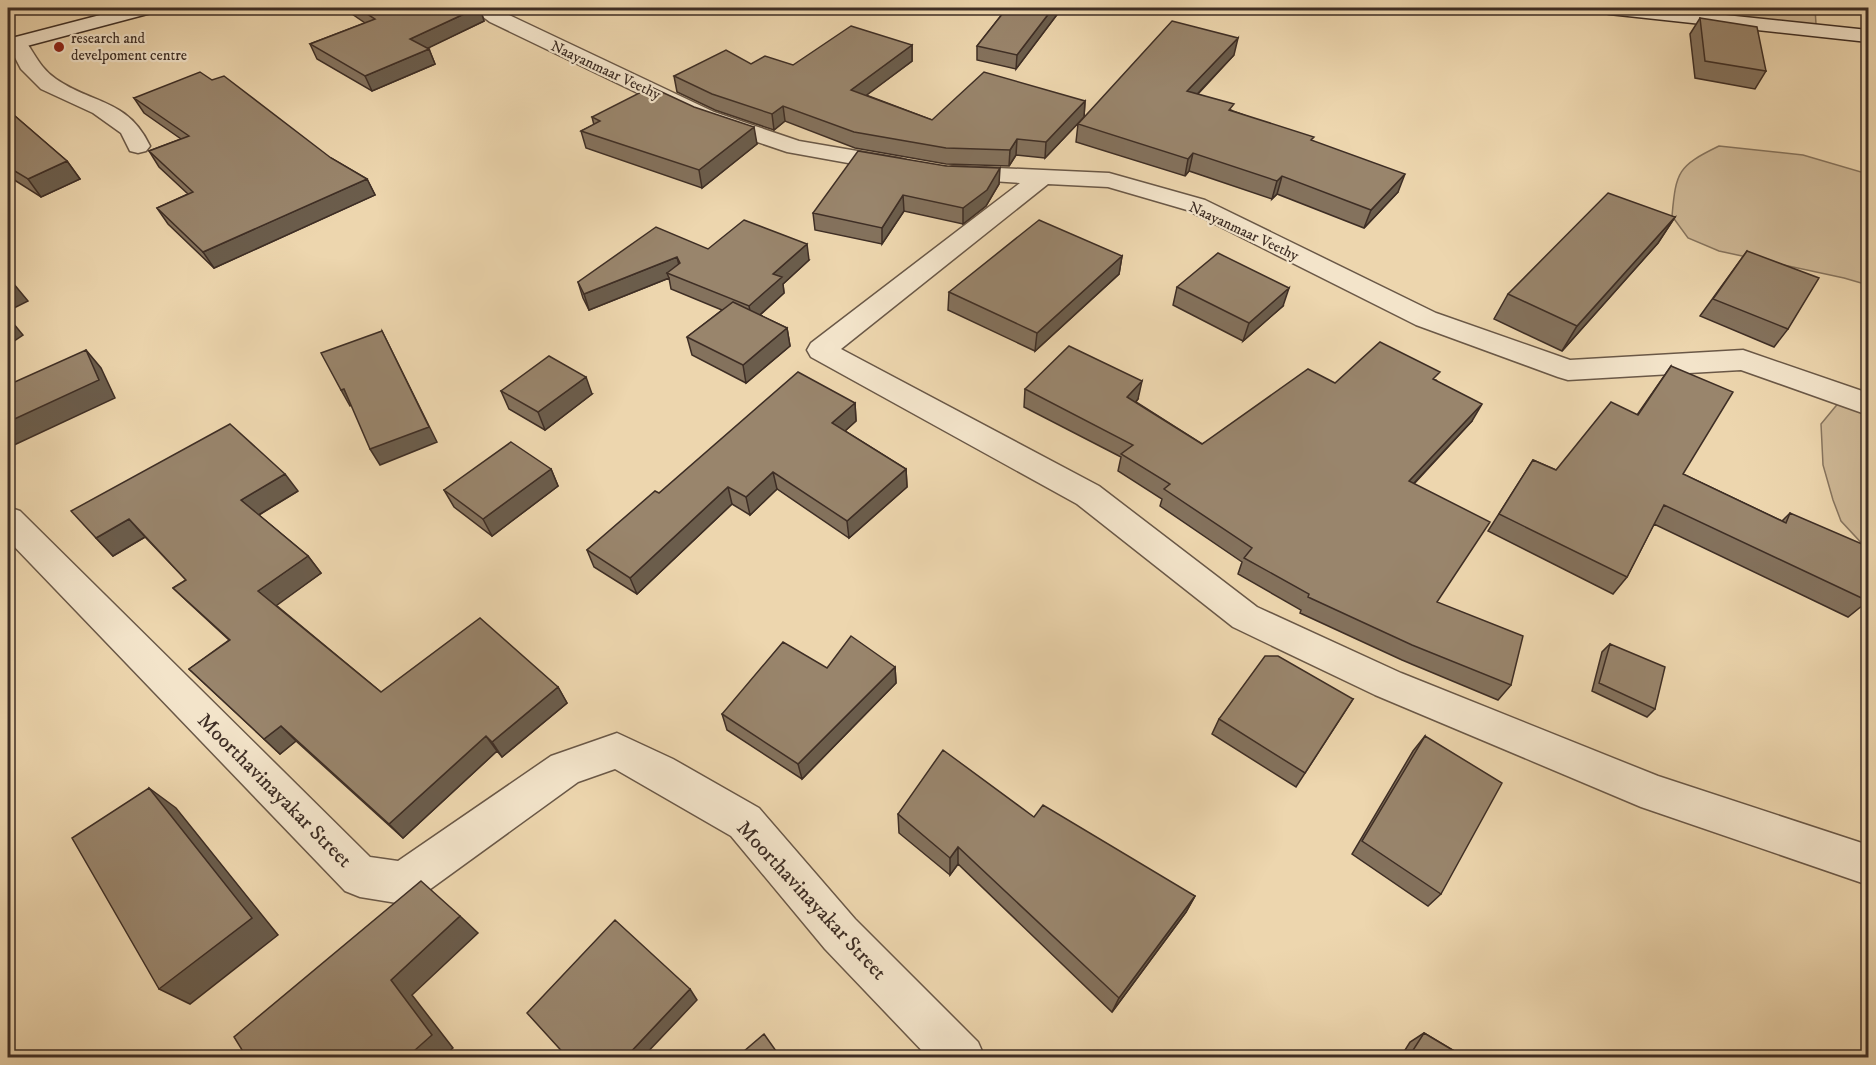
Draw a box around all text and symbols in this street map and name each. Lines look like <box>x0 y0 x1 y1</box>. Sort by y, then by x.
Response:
place label: research and develpoment centre <box>71 29 187 65</box>
street label: Naayanmaar Veethy <box>548 37 665 105</box>
marker: research and develpoment centre <box>52 40 66 54</box>
street label: Naayanmaar Veethy <box>1186 198 1303 266</box>
street label: Moorthavinayakar Street <box>191 708 357 874</box>
street label: Moorthavinayakar Street <box>731 816 892 986</box>

